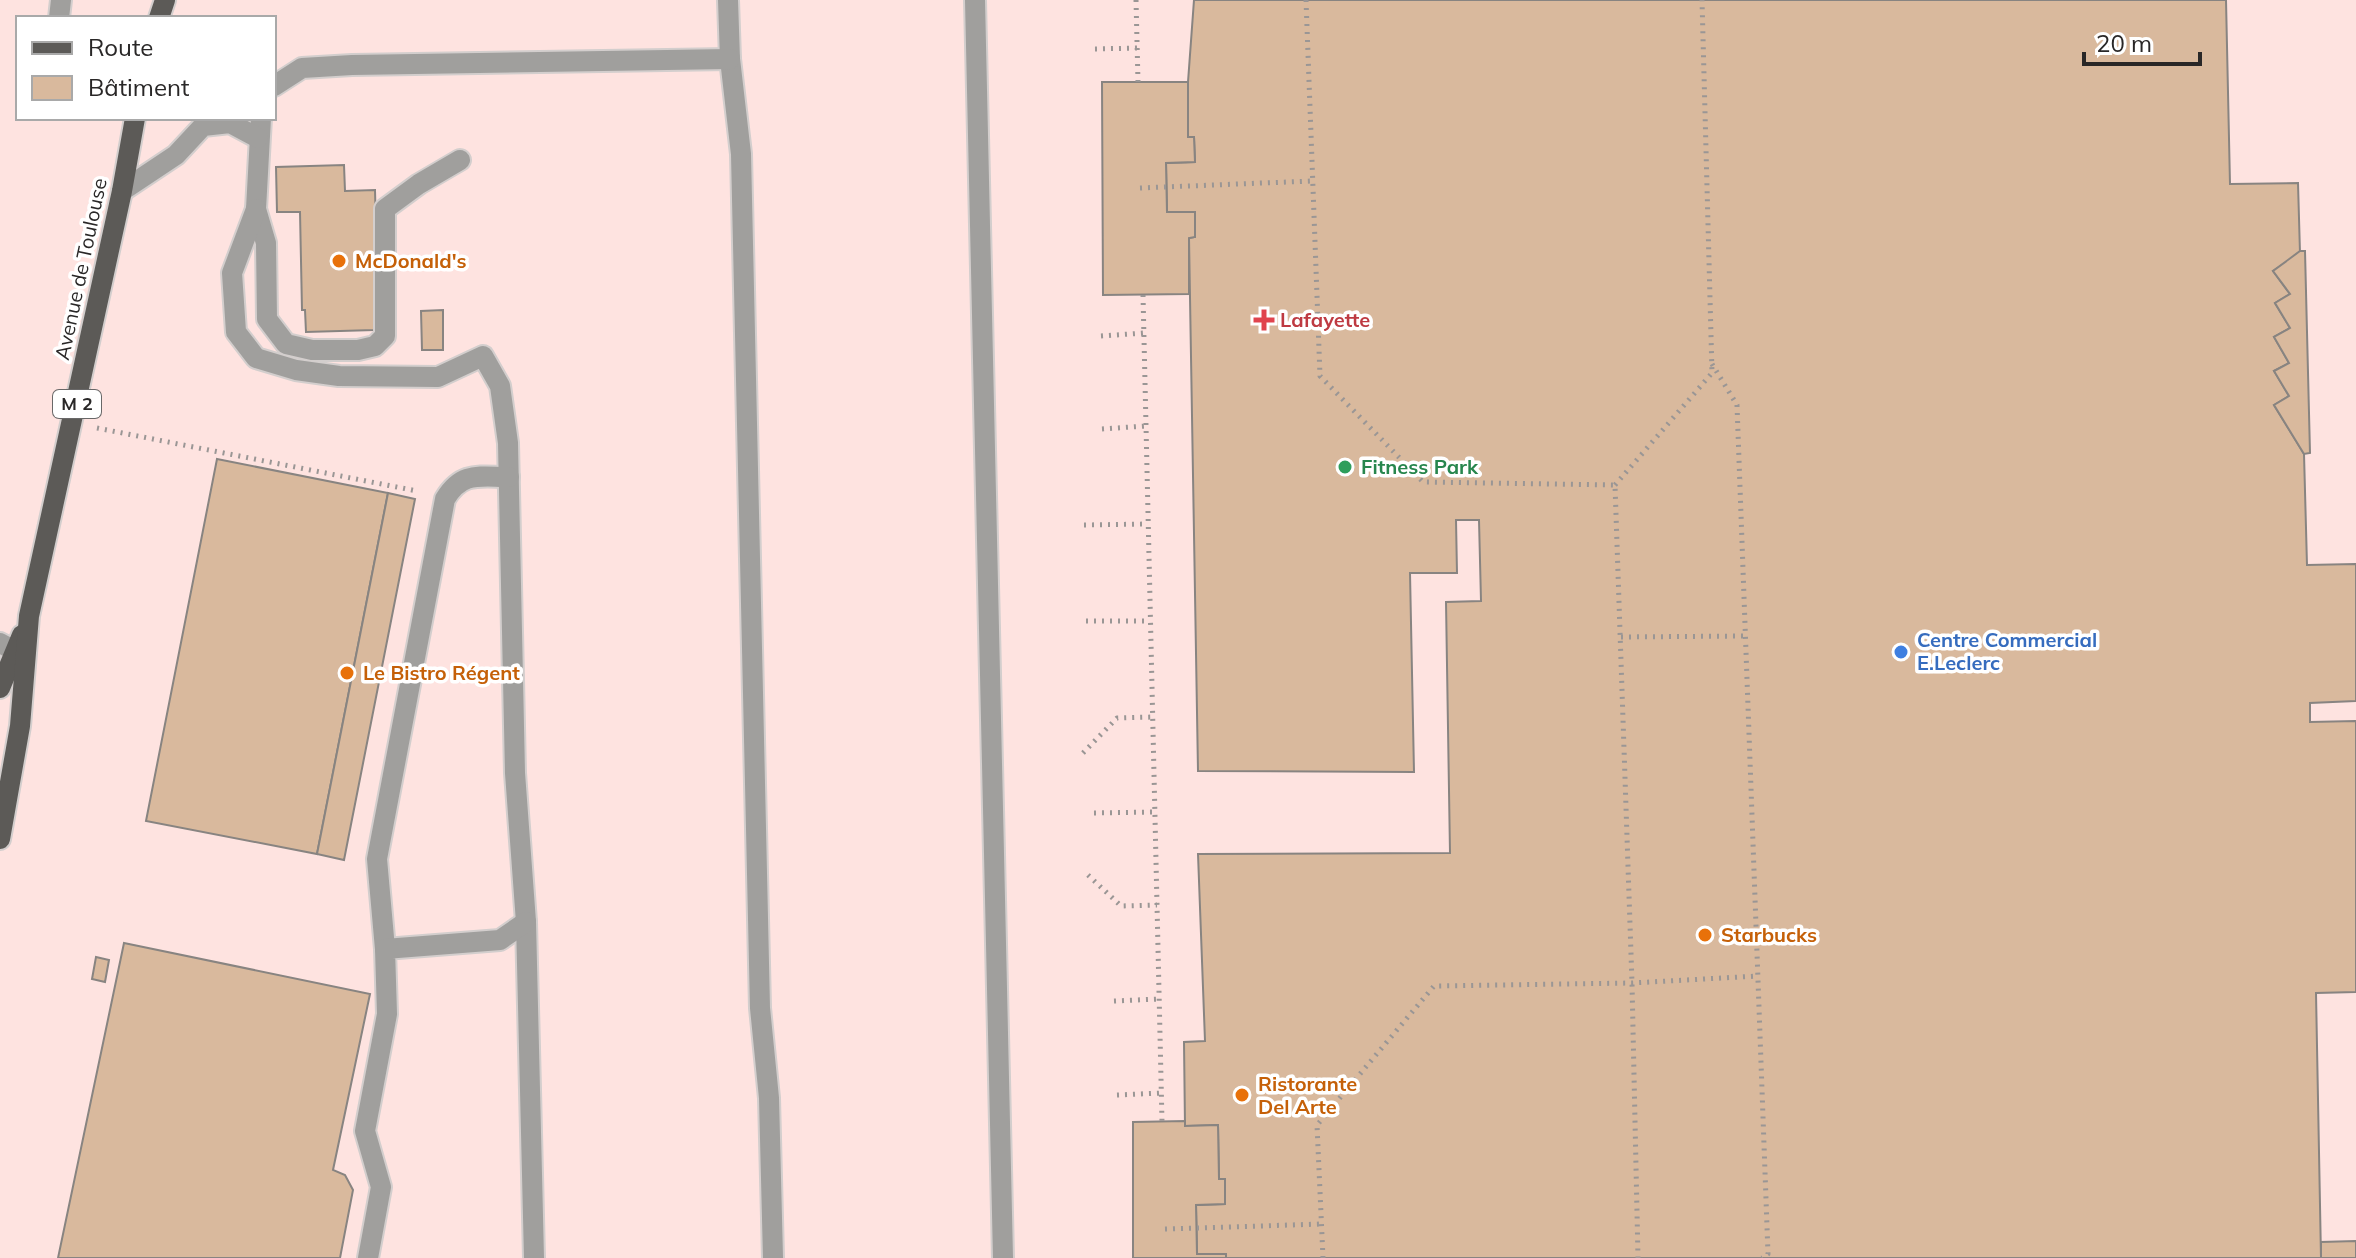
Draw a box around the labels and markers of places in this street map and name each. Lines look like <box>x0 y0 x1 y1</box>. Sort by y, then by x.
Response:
place label: McDonald's <box>355 248 467 273</box>
marker: McDonald's <box>330 252 348 270</box>
place label: Lafayette <box>1280 307 1370 332</box>
marker: Lafayette <box>1255 311 1273 329</box>
place label: Fitness Park <box>1361 454 1479 479</box>
marker: Fitness Park <box>1336 458 1354 476</box>
place label: Centre Commercial E.Leclerc <box>1917 627 2097 675</box>
marker: Centre Commercial E.Leclerc <box>1892 643 1910 661</box>
place label: Le Bistro Régent <box>363 660 520 685</box>
marker: Le Bistro Régent <box>338 664 356 682</box>
place label: Starbucks <box>1721 922 1817 947</box>
marker: Starbucks <box>1696 926 1714 944</box>
place label: Ristorante Del Arte <box>1258 1071 1357 1119</box>
marker: Ristorante Del Arte <box>1233 1086 1251 1104</box>

